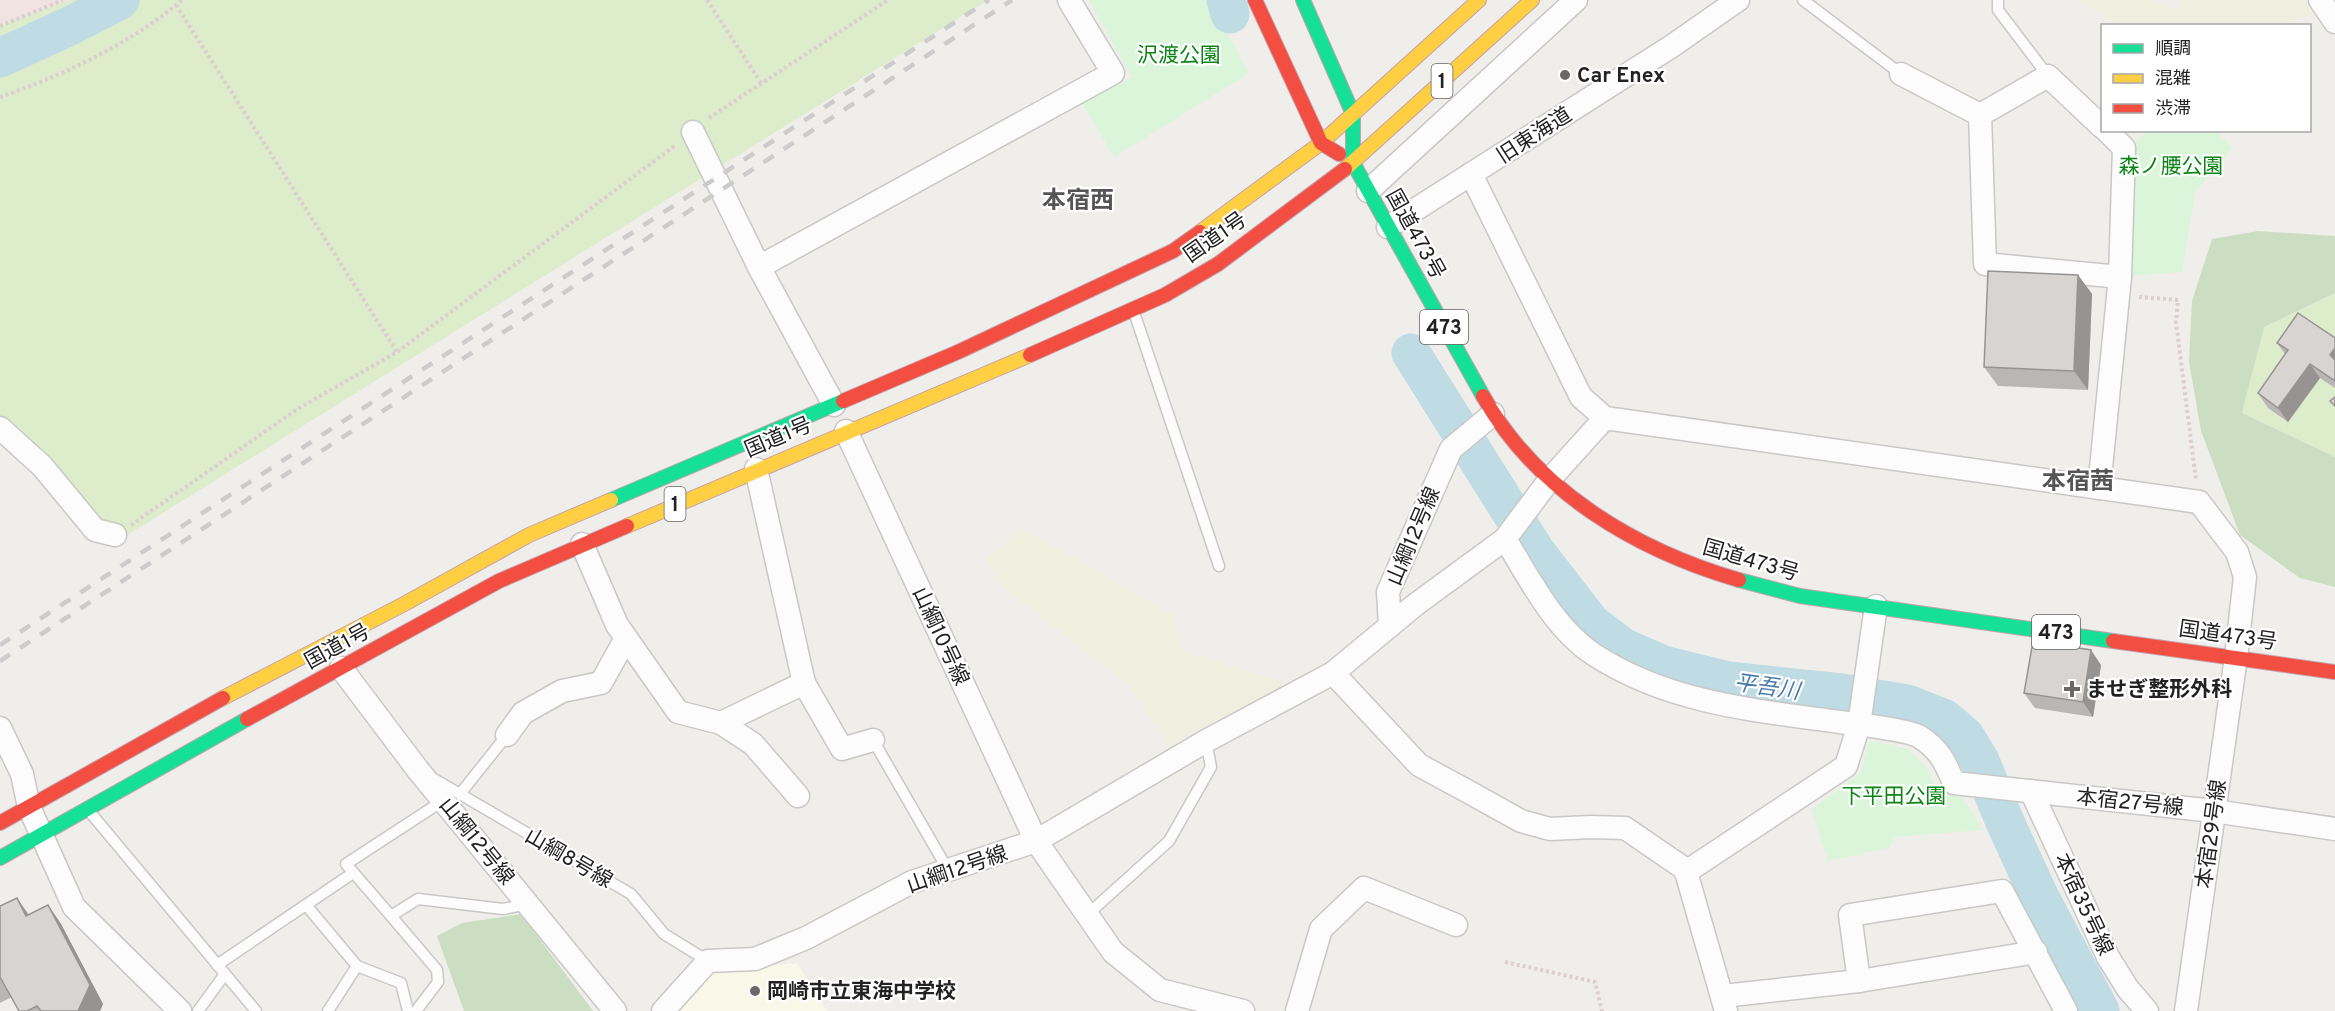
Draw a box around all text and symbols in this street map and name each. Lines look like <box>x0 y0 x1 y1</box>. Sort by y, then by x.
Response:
legend <box>2101 24 2311 132</box>
text: 順調 <box>2155 38 2191 61</box>
park label: 沢渡公園 <box>1137 43 1221 70</box>
place label: Car Enex <box>1577 63 1665 90</box>
road number: 1 <box>1432 64 1452 98</box>
marker: Car Enex <box>1558 68 1572 82</box>
text: 混雑 <box>2155 68 2191 91</box>
text: 渋滞 <box>2155 98 2191 121</box>
street label: 旧東海道 <box>1492 102 1577 170</box>
park label: 森ノ腰公園 <box>2119 154 2224 181</box>
street label: 国道473号 <box>1379 185 1451 285</box>
district label: 本宿西 <box>1042 187 1114 217</box>
street label: 国道1号 <box>1179 207 1253 270</box>
road number: 473 <box>1420 310 1468 344</box>
street label: 国道1号 <box>741 412 816 465</box>
district label: 本宿茜 <box>2042 468 2114 498</box>
street label: 山綱12号線 <box>1382 483 1447 590</box>
road number: 1 <box>664 487 686 521</box>
street label: 国道473号 <box>1699 535 1802 588</box>
street label: 山綱10号線 <box>905 583 974 690</box>
road number: 473 <box>2032 615 2080 649</box>
street label: 国道473号 <box>2177 616 2279 657</box>
street label: 国道1号 <box>300 618 375 676</box>
water label: 平吾川 <box>1732 671 1803 707</box>
place label: ませぎ整形外科 <box>2086 677 2232 704</box>
marker: ませぎ整形外科 <box>2063 680 2081 698</box>
street label: 本宿29号線 <box>2192 778 2233 890</box>
park label: 下平田公園 <box>1842 784 1947 811</box>
street label: 本宿27号線 <box>2075 784 2185 823</box>
street label: 山綱12号線 <box>432 793 519 891</box>
street label: 山綱8号線 <box>520 823 617 895</box>
street label: 山綱12号線 <box>904 841 1011 900</box>
street label: 本宿35号線 <box>2047 849 2118 960</box>
place label: 岡崎市立東海中学校 <box>767 979 956 1006</box>
marker: 岡崎市立東海中学校 <box>748 984 762 998</box>

